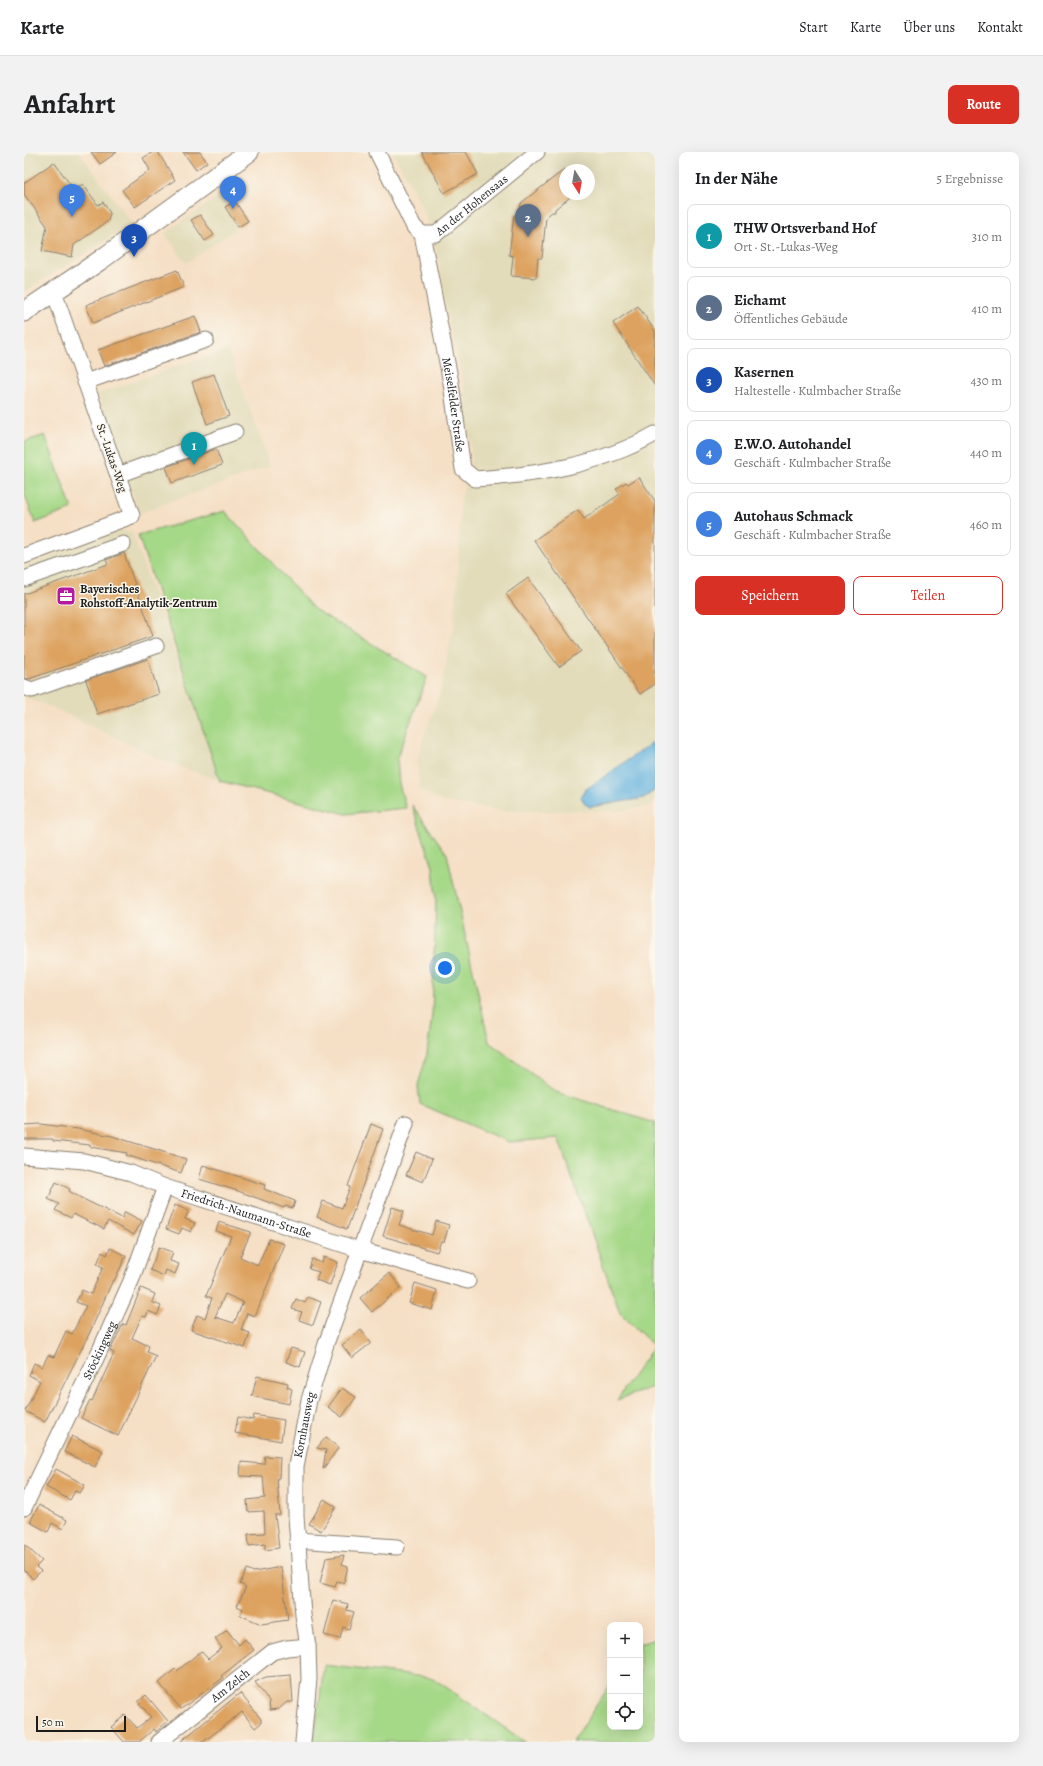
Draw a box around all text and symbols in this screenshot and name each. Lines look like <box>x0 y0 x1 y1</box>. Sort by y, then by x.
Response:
text: Karte <box>20 15 64 41</box>
text: Start <box>799 18 828 37</box>
text: Karte <box>850 18 881 37</box>
text: Über uns <box>903 18 955 37</box>
text: Kontakt <box>977 18 1023 37</box>
text: Anfahrt <box>24 85 116 123</box>
button: Route <box>948 85 1019 124</box>
north arrow <box>559 164 595 200</box>
text: In der Nähe <box>695 167 778 190</box>
text: 5 Ergebnisse <box>937 170 1003 187</box>
street label: An der Hohensaas <box>431 171 511 240</box>
pin: 4 <box>220 176 246 209</box>
pin: 5 <box>59 184 85 217</box>
pin: 2 <box>515 204 541 237</box>
text: THW Ortsverband Hof <box>734 218 876 238</box>
pin: 3 <box>121 224 147 257</box>
text: 1 <box>707 228 711 245</box>
text: 310 m <box>972 228 1002 245</box>
text: Ort · St.-Lukas-Weg <box>734 238 838 255</box>
text: Eichamt <box>734 290 786 310</box>
text: 2 <box>706 300 712 317</box>
text: 410 m <box>971 300 1002 317</box>
text: Öffentliches Gebäude <box>734 310 848 327</box>
street label: Meiselfelder Straße <box>438 356 469 453</box>
text: Kasernen <box>734 362 794 382</box>
text: 3 <box>706 372 712 389</box>
text: 430 m <box>970 372 1002 389</box>
text: Haltestelle · Kulmbacher Straße <box>734 382 901 399</box>
street label: St.-Lukas-Weg <box>93 421 131 495</box>
pin: 1 <box>181 432 207 465</box>
text: E.W.O. Autohandel <box>734 434 851 454</box>
text: 4 <box>706 444 712 461</box>
text: 440 m <box>970 444 1002 461</box>
text: Geschäft · Kulmbacher Straße <box>734 454 891 471</box>
text: Autohaus Schmack <box>734 506 853 526</box>
text: 5 <box>706 516 712 533</box>
text: 460 m <box>970 516 1002 533</box>
text: Geschäft · Kulmbacher Straße <box>734 526 891 543</box>
button: Speichern <box>695 576 845 615</box>
button: Teilen <box>853 576 1003 615</box>
place label: Bayerisches Rohstoff-Analytik-Zentrum <box>80 581 217 611</box>
office icon: Bayerisches Rohstoff-Analytik-Zentrum <box>55 585 77 607</box>
your location <box>435 958 455 978</box>
street label: Friedrich-Naumann-Straße <box>179 1185 314 1242</box>
street label: Stöckingweg <box>79 1318 120 1382</box>
street label: Kornhausweg <box>290 1390 319 1459</box>
map controls <box>607 1622 643 1730</box>
button: + <box>607 1622 643 1658</box>
button: − <box>607 1658 643 1694</box>
street label: Am Zelch <box>207 1664 253 1706</box>
button: locate <box>607 1694 643 1730</box>
scale bar <box>36 1714 126 1733</box>
text: 50 m <box>42 1715 64 1730</box>

